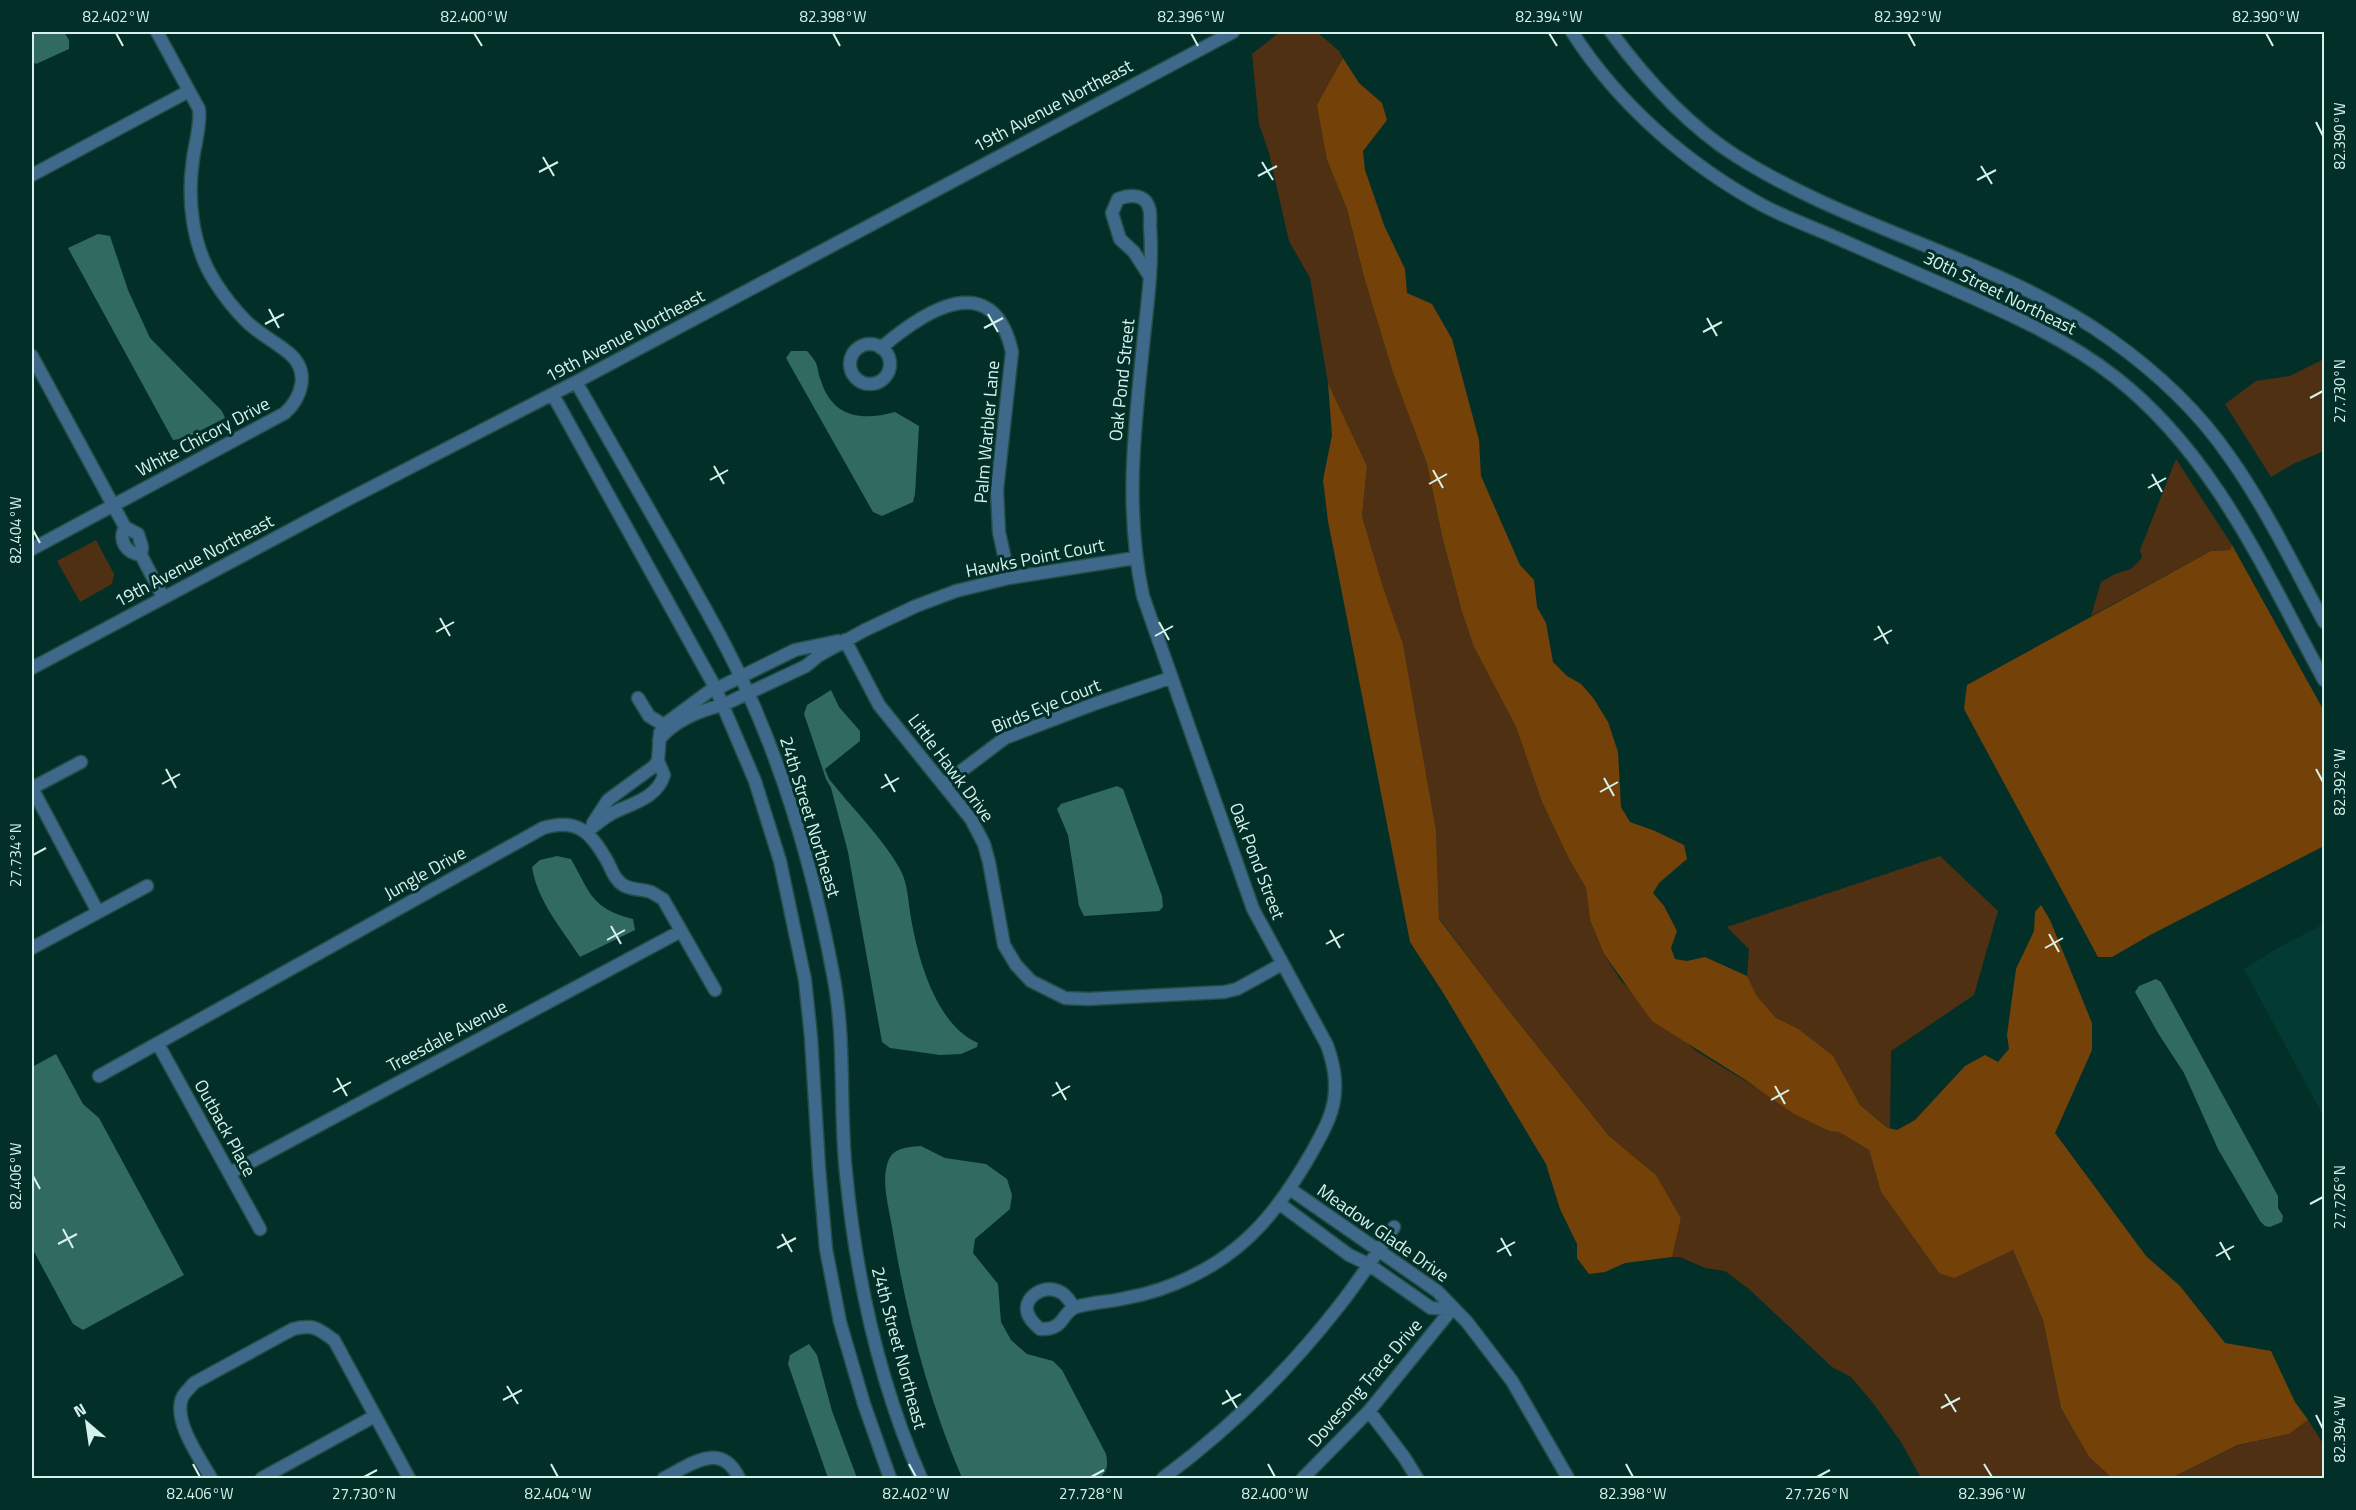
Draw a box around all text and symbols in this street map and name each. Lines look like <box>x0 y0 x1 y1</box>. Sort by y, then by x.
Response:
text: 82.402°W <box>83 5 149 28</box>
text: 82.400°W <box>441 5 507 28</box>
text: 82.398°W <box>800 5 866 28</box>
text: 82.396°W <box>1158 5 1224 28</box>
text: 82.394°W <box>1516 5 1582 28</box>
text: 82.392°W <box>1875 5 1941 28</box>
text: 82.390°W <box>2233 5 2299 28</box>
street label: 19th Avenue Northeast <box>968 52 1138 159</box>
text: 82.390°W <box>2328 103 2351 169</box>
street label: 30th Street Northeast <box>1919 244 2082 342</box>
street label: 19th Avenue Northeast <box>540 282 710 389</box>
street label: Oak Pond Street <box>1102 317 1141 443</box>
text: 27.730°N <box>2328 359 2351 423</box>
street label: Palm Warbler Lane <box>967 360 1006 504</box>
street label: White Chicory Drive <box>131 390 274 483</box>
text: 82.404°W <box>4 497 27 563</box>
street label: 19th Avenue Northeast <box>109 507 279 614</box>
street label: Hawks Point Court <box>963 531 1107 584</box>
street label: Birds Eye Court <box>987 671 1105 740</box>
street label: Little Hawk Drive <box>902 708 1001 827</box>
street label: 24th Street Northeast <box>773 733 848 901</box>
text: 82.392°W <box>2328 749 2351 815</box>
street label: Oak Pond Street <box>1223 799 1292 924</box>
text: 27.734°N <box>4 823 27 887</box>
street label: Jungle Drive <box>379 839 471 906</box>
street label: Treesdale Avenue <box>382 993 512 1079</box>
street label: Outback Place <box>188 1074 263 1181</box>
text: 82.406°W <box>4 1143 27 1209</box>
text: 27.726°N <box>2328 1165 2351 1229</box>
street label: Meadow Glade Drive <box>1312 1177 1455 1288</box>
street label: 24th Street Northeast <box>865 1264 934 1433</box>
street label: Dovesong Trace Drive <box>1301 1312 1428 1453</box>
north arrow <box>57 1393 117 1453</box>
text: 82.394°W <box>2328 1396 2351 1462</box>
text: N <box>69 1397 90 1423</box>
text: 82.406°W <box>167 1482 233 1505</box>
text: 27.730°N <box>332 1482 396 1505</box>
text: 82.404°W <box>525 1482 591 1505</box>
text: 82.402°W <box>883 1482 949 1505</box>
text: 27.728°N <box>1059 1482 1123 1505</box>
text: 82.400°W <box>1242 1482 1308 1505</box>
text: 82.398°W <box>1600 1482 1666 1505</box>
text: 27.726°N <box>1785 1482 1849 1505</box>
text: 82.396°W <box>1959 1482 2025 1505</box>

